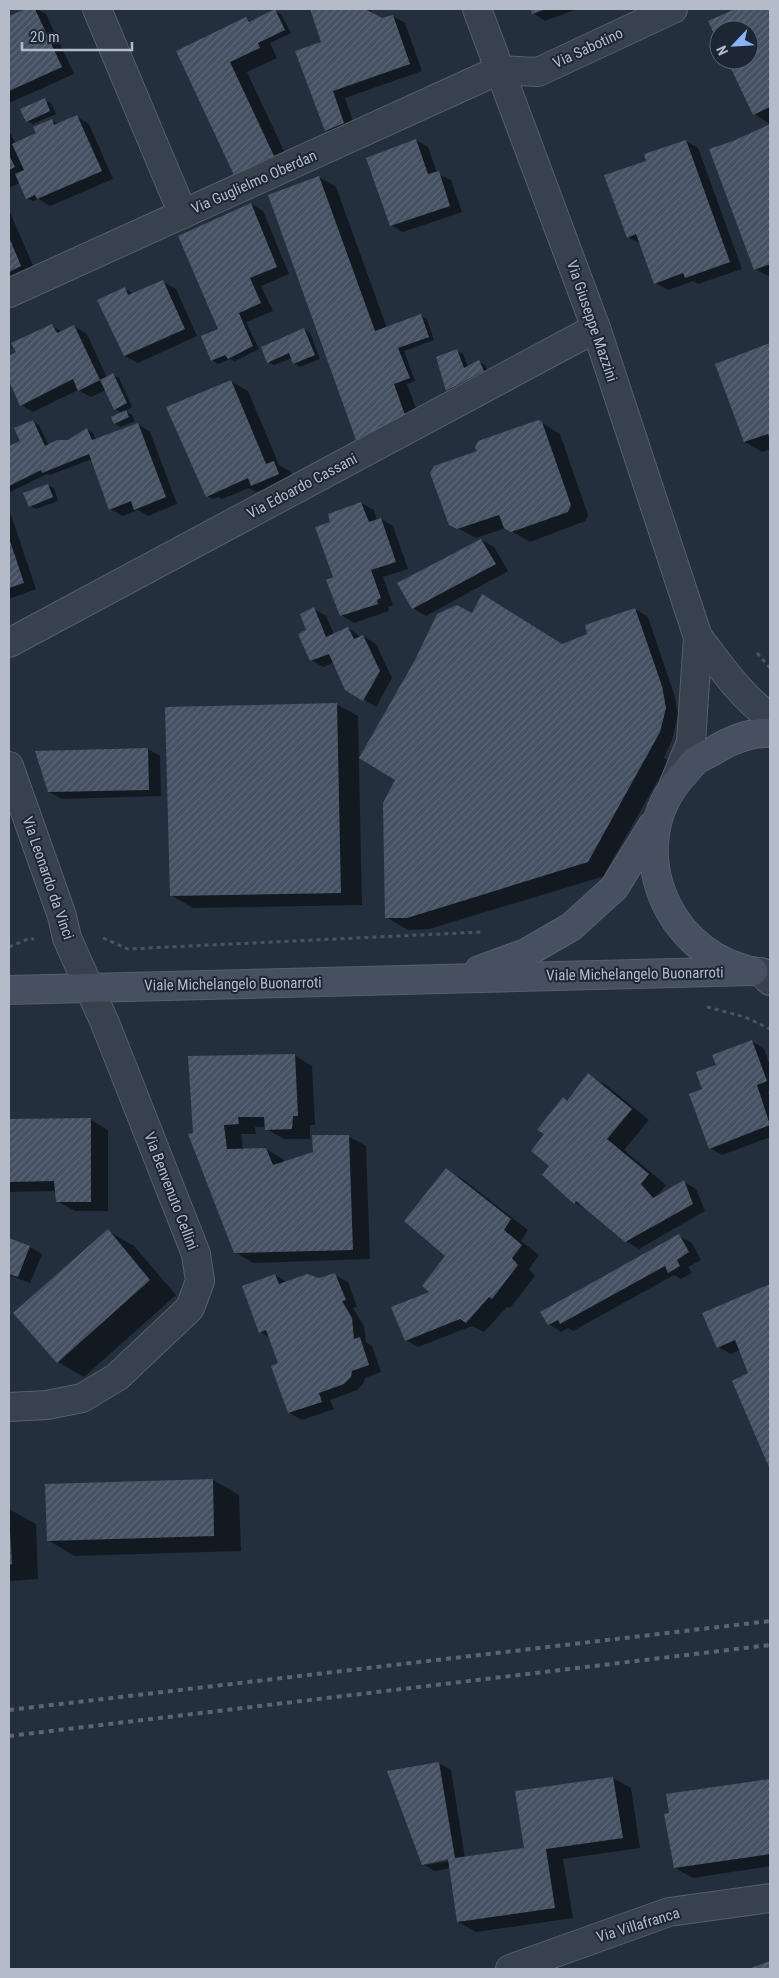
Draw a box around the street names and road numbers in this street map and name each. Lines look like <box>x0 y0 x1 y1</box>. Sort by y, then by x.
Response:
street label: Via Sabotino <box>550 24 626 72</box>
street label: Via Guglielmo Oberdan <box>188 146 320 218</box>
street label: Via Giuseppe Mazzini <box>563 258 621 384</box>
street label: Via Edoardo Cassani <box>244 449 360 523</box>
street label: Via Leonardo da Vinci <box>18 814 78 942</box>
street label: Viale Michelangelo Buonarroti <box>546 963 724 985</box>
street label: Viale Michelangelo Buonarroti <box>144 973 322 995</box>
street label: Via Benvenuto Cellini <box>140 1130 202 1252</box>
street label: Via Villafranca <box>594 1904 682 1946</box>

